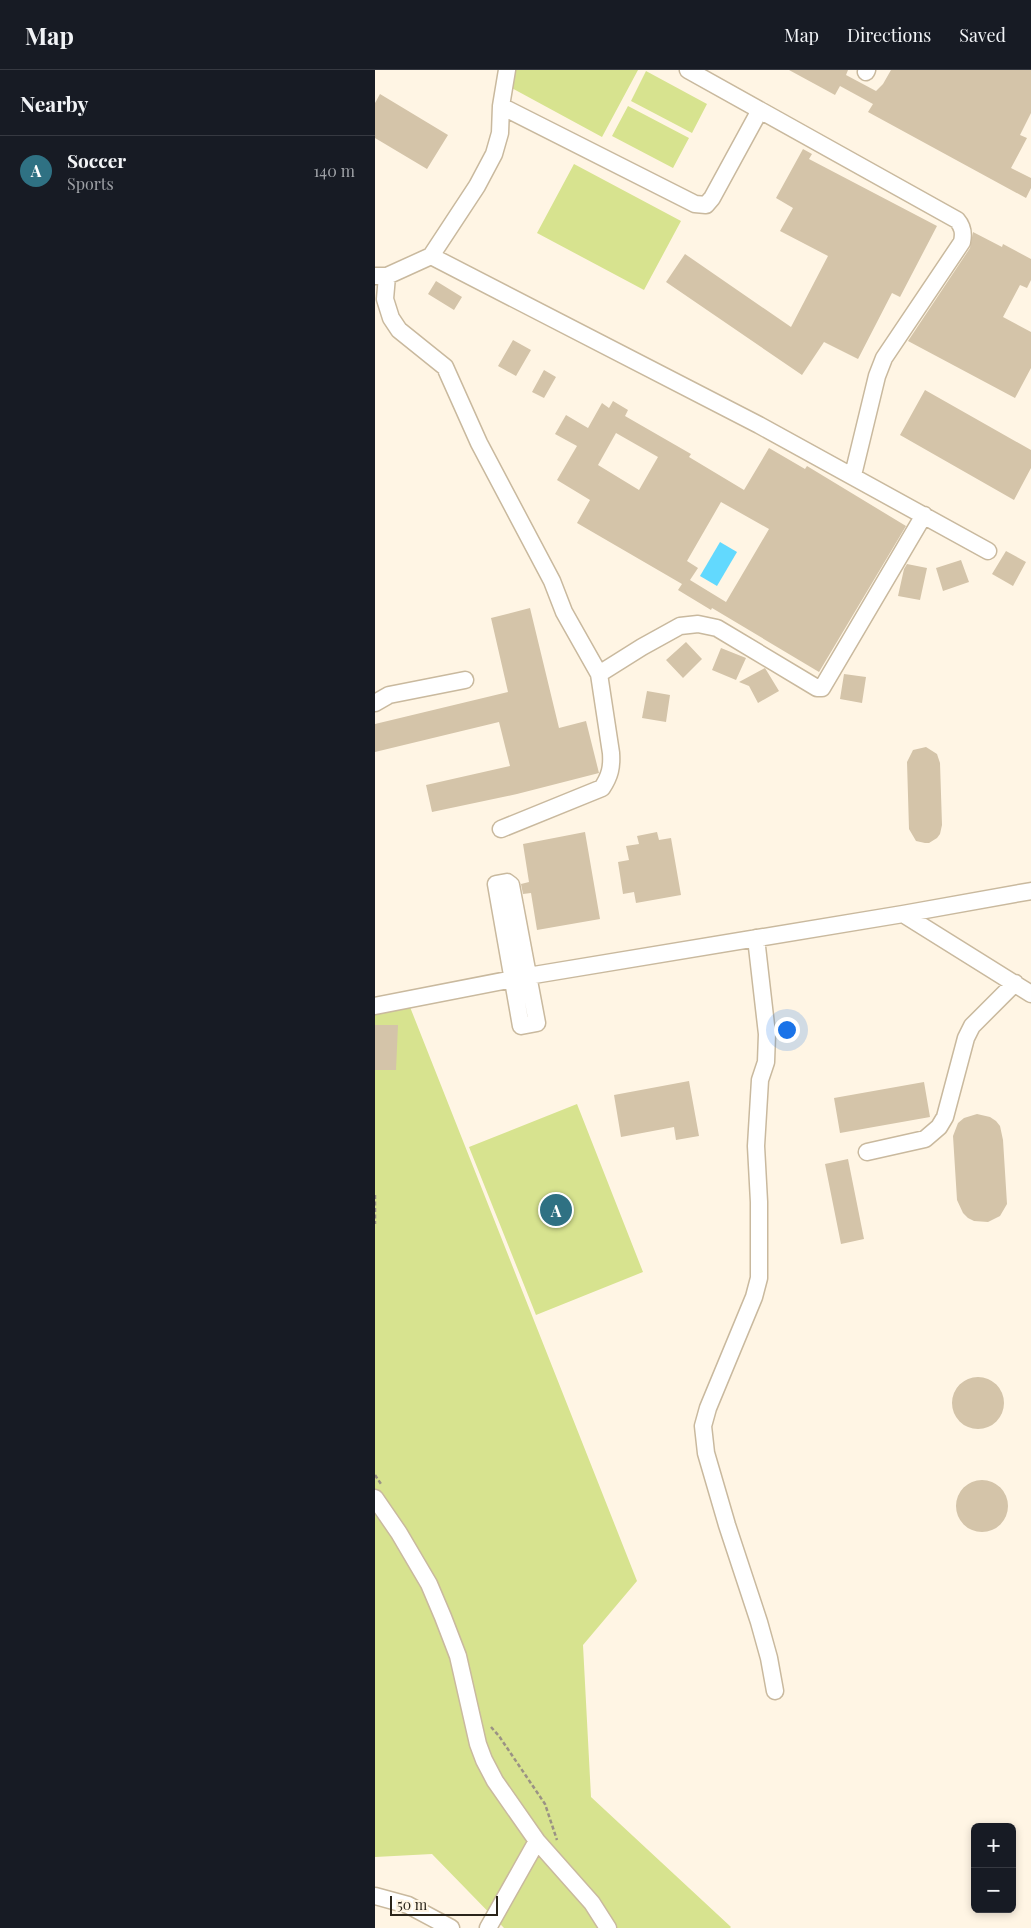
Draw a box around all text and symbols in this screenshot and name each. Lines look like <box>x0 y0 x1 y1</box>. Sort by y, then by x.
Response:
text: Map <box>25 19 74 51</box>
text: Map <box>784 23 819 47</box>
text: Directions <box>847 23 931 47</box>
text: Saved <box>959 23 1006 47</box>
text: Nearby <box>20 89 89 117</box>
text: Soccer <box>67 147 126 173</box>
text: A <box>31 160 41 181</box>
text: 140 m <box>313 160 355 181</box>
text: Sports <box>67 173 114 194</box>
your location <box>774 1017 800 1043</box>
pin: A <box>540 1191 572 1229</box>
map controls <box>971 1823 1016 1913</box>
button: + <box>971 1823 1016 1868</box>
button: − <box>971 1868 1016 1913</box>
scale bar <box>390 1893 497 1916</box>
text: 50 m <box>397 1895 427 1914</box>

